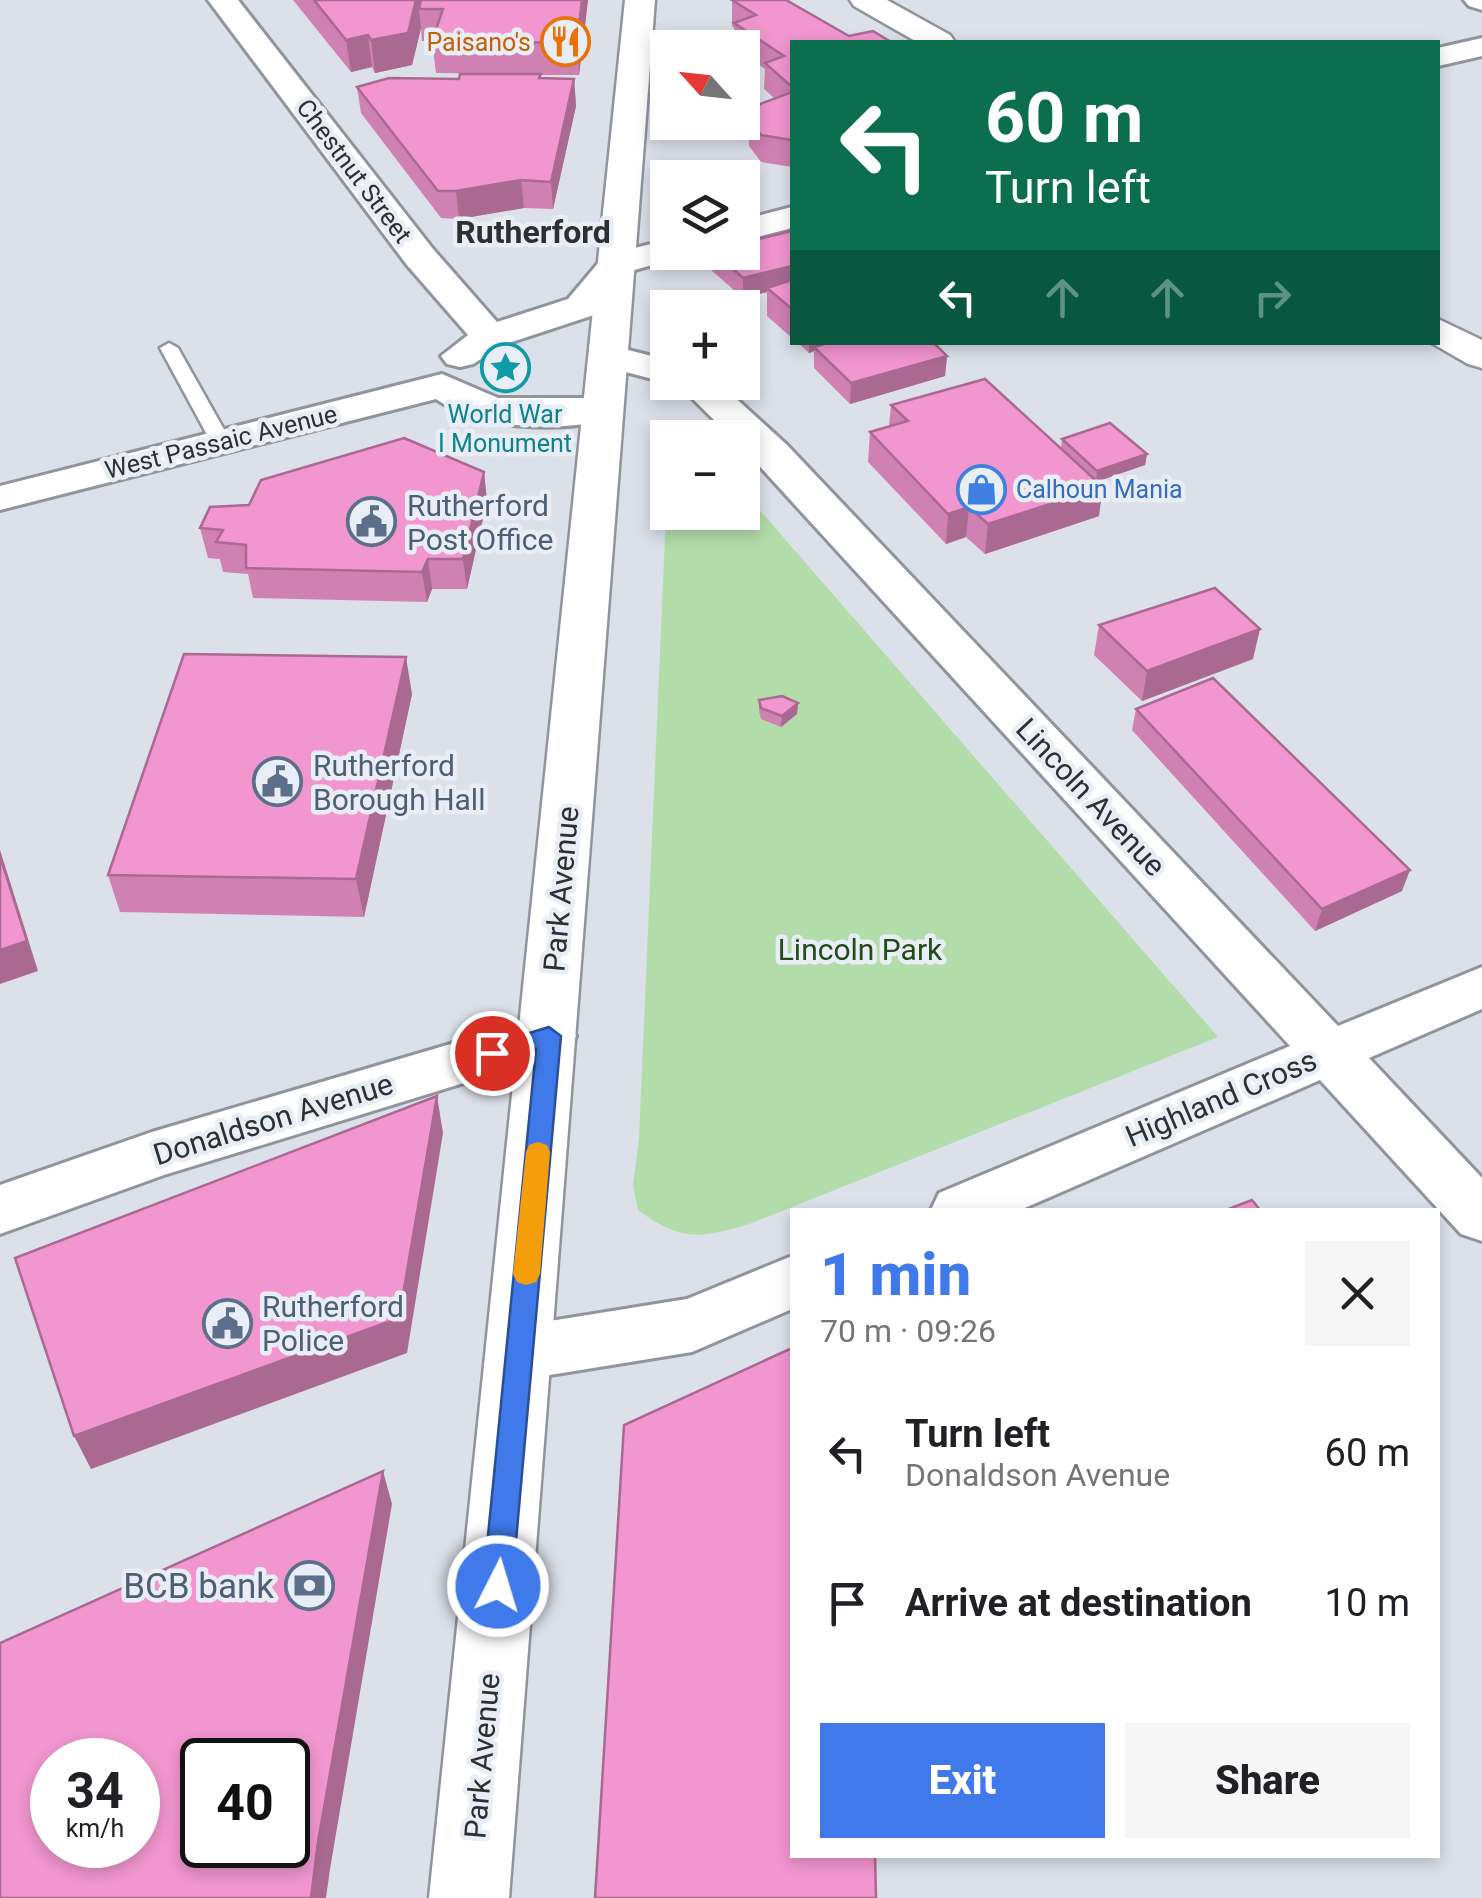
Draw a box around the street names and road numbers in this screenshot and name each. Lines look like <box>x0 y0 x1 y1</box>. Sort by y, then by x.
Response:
street label: Chestnut Street <box>291 93 417 249</box>
street label: West Passaic Avenue <box>102 399 340 485</box>
street label: Lincoln Avenue <box>1009 711 1173 883</box>
street label: Park Avenue <box>536 805 586 973</box>
street label: Highland Cross <box>1120 1042 1322 1154</box>
street label: Donaldson Avenue <box>149 1066 397 1172</box>
street label: Park Avenue <box>457 1672 507 1840</box>

